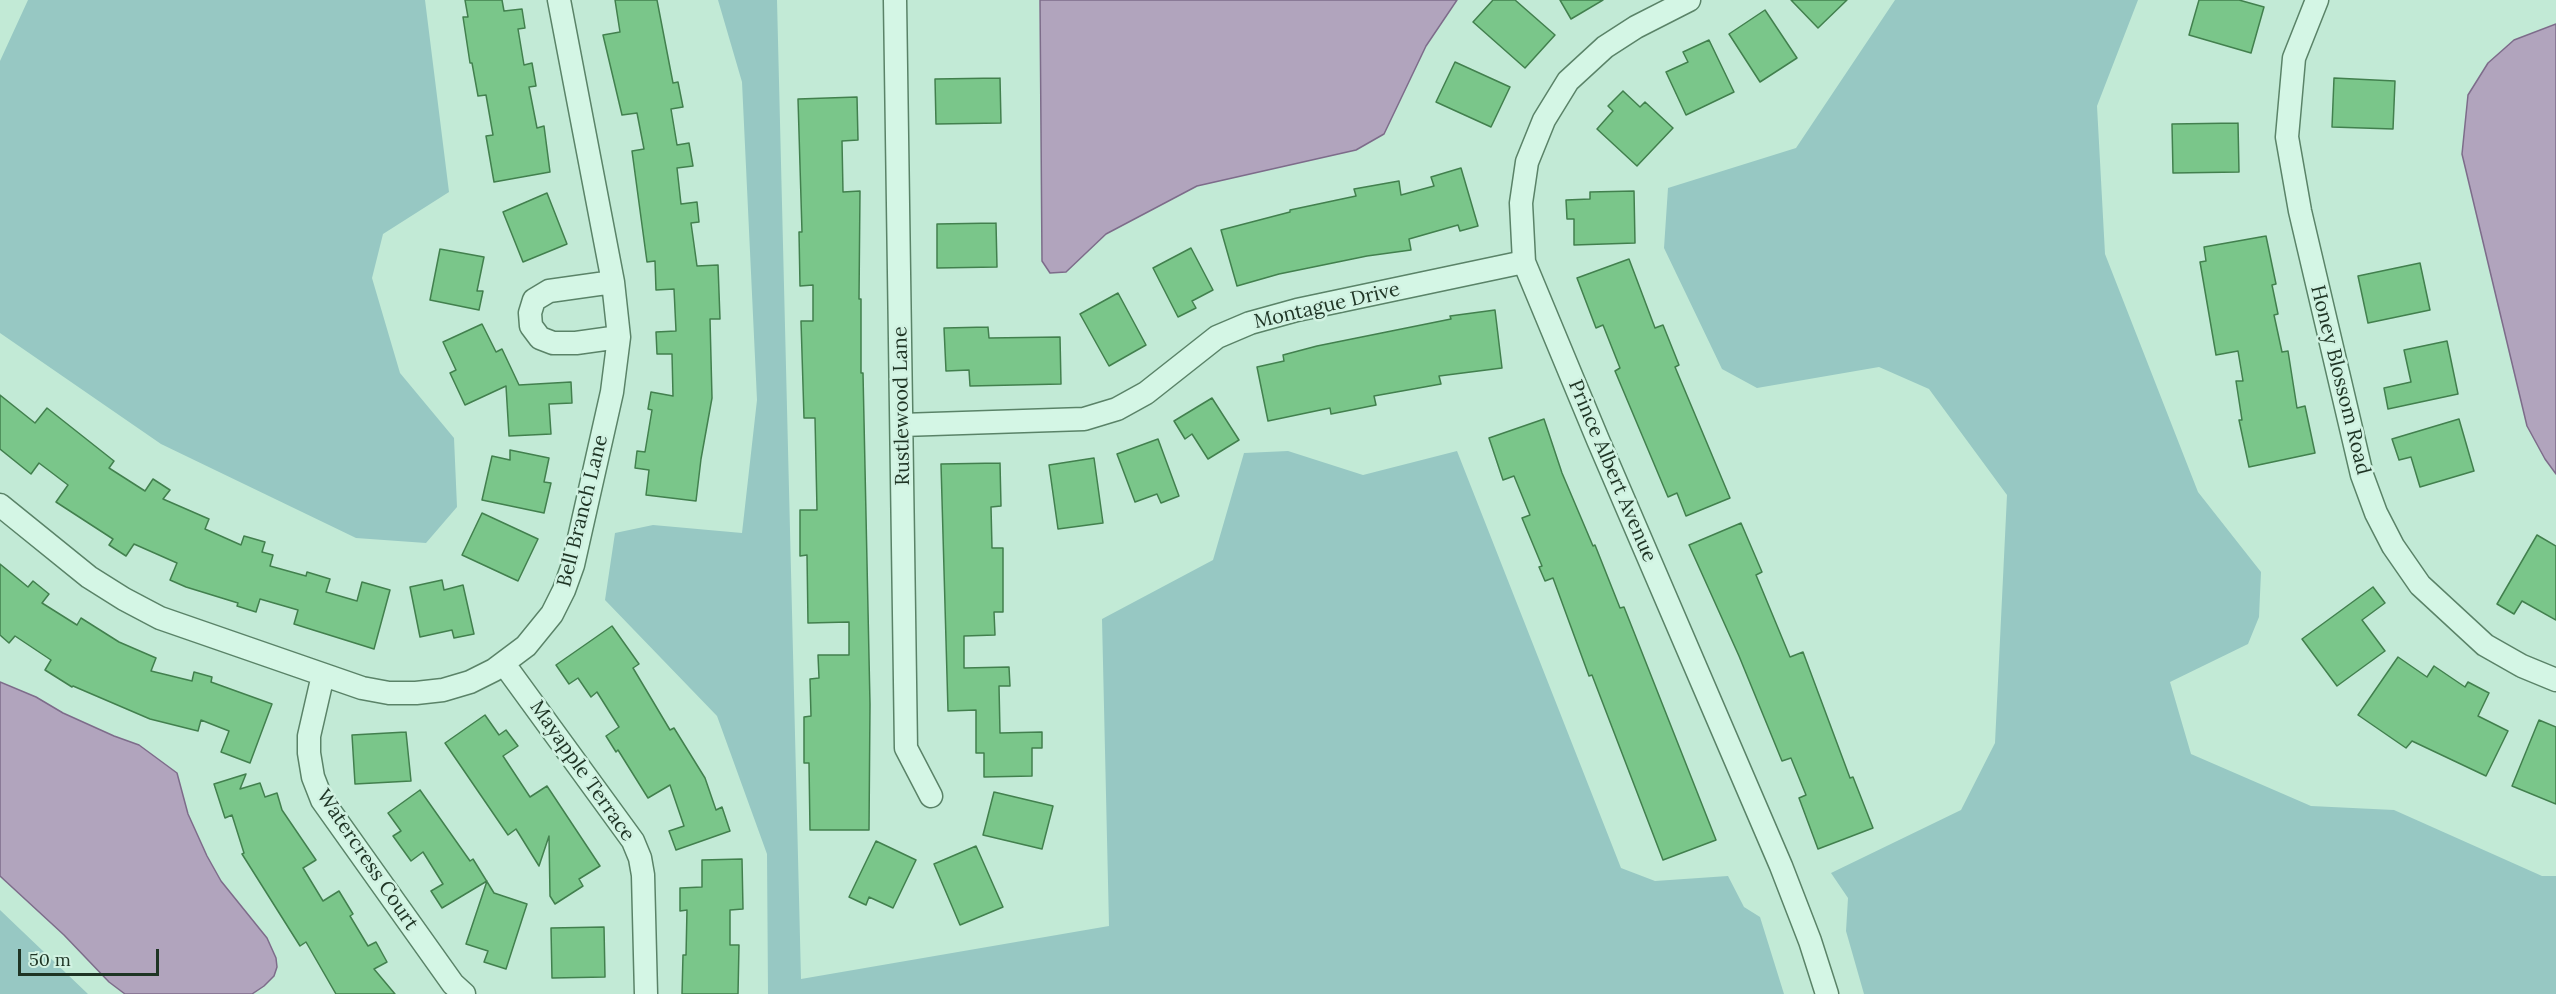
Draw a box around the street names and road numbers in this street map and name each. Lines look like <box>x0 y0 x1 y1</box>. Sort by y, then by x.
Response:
street label: Montague Drive <box>1252 278 1402 334</box>
street label: Honey Blossom Road <box>2305 283 2375 477</box>
street label: Rustlewood Lane <box>889 326 915 486</box>
street label: Prince Albert Avenue <box>1563 376 1661 566</box>
street label: Bell Branch Lane <box>553 432 613 590</box>
street label: Mayapple Terrace <box>524 696 640 846</box>
street label: Watercress Court <box>311 785 423 935</box>

